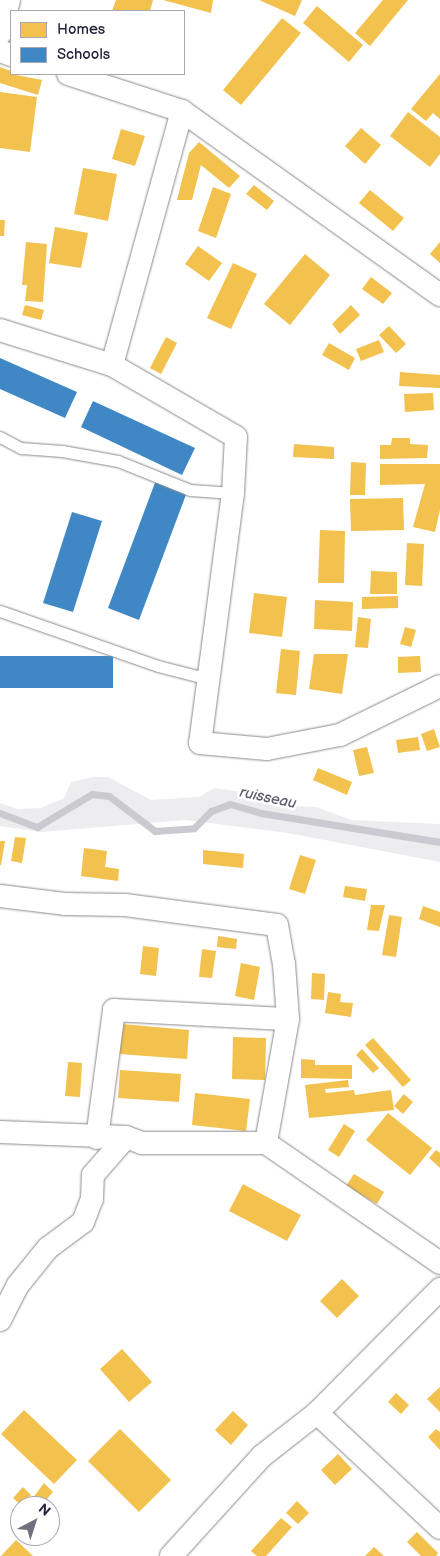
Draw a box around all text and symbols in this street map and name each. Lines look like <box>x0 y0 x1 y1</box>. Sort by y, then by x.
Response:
legend <box>10 10 185 75</box>
text: Homes <box>57 20 105 39</box>
text: Schools <box>57 45 110 64</box>
water label: ruisseau <box>238 783 298 813</box>
north arrow <box>10 1496 60 1546</box>
text: N <box>35 1500 54 1520</box>

